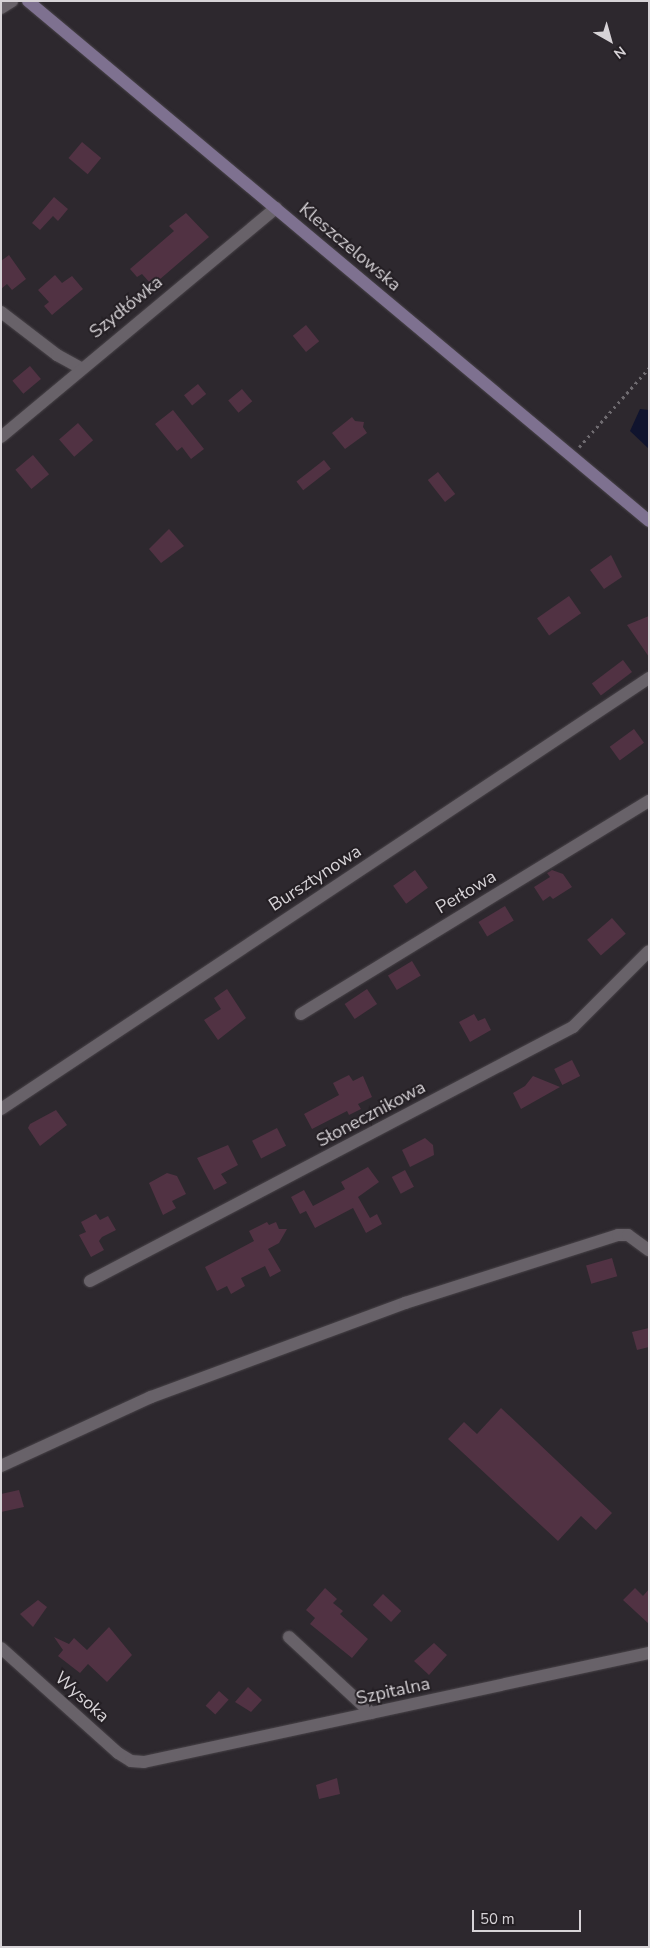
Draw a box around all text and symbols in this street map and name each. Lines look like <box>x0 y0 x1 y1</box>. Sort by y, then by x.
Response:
north arrow <box>585 15 635 65</box>
text: N <box>610 41 630 63</box>
street label: Kleszczelowska <box>295 198 405 296</box>
street label: Szydłówka <box>85 271 167 343</box>
street label: Bursztynowa <box>265 840 365 916</box>
street label: Perłowa <box>432 866 500 918</box>
street label: Słonecznikowa <box>313 1076 429 1152</box>
street label: Wysoka <box>50 1667 114 1727</box>
street label: Szpitalna <box>354 1673 432 1709</box>
scale bar <box>475 1900 584 1932</box>
text: 50 m <box>480 1909 515 1929</box>

